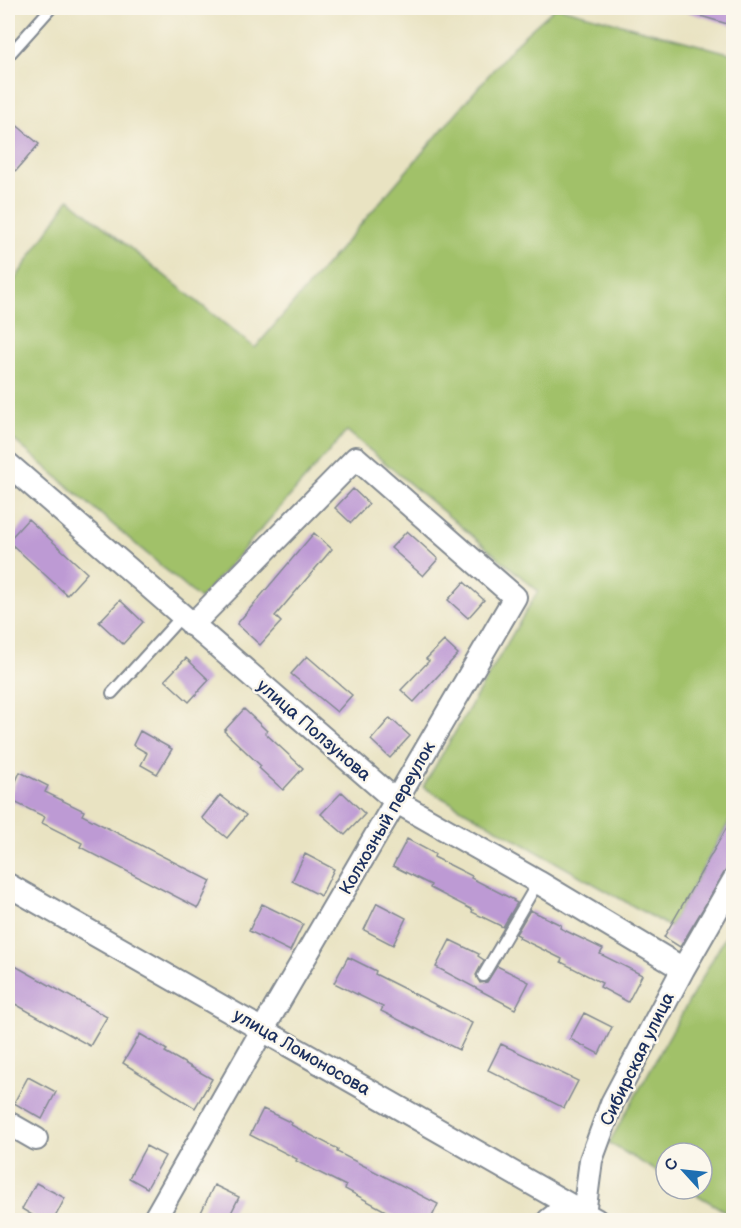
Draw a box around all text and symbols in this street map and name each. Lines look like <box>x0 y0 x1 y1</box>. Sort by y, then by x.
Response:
street label: улица Ползунова <box>252 675 375 786</box>
street label: Колхозный переулок <box>335 738 440 899</box>
street label: Сибирская улица <box>596 989 679 1129</box>
street label: улица Ломоносова <box>230 1005 374 1100</box>
north arrow <box>654 1141 714 1201</box>
text: С <box>661 1156 683 1174</box>

